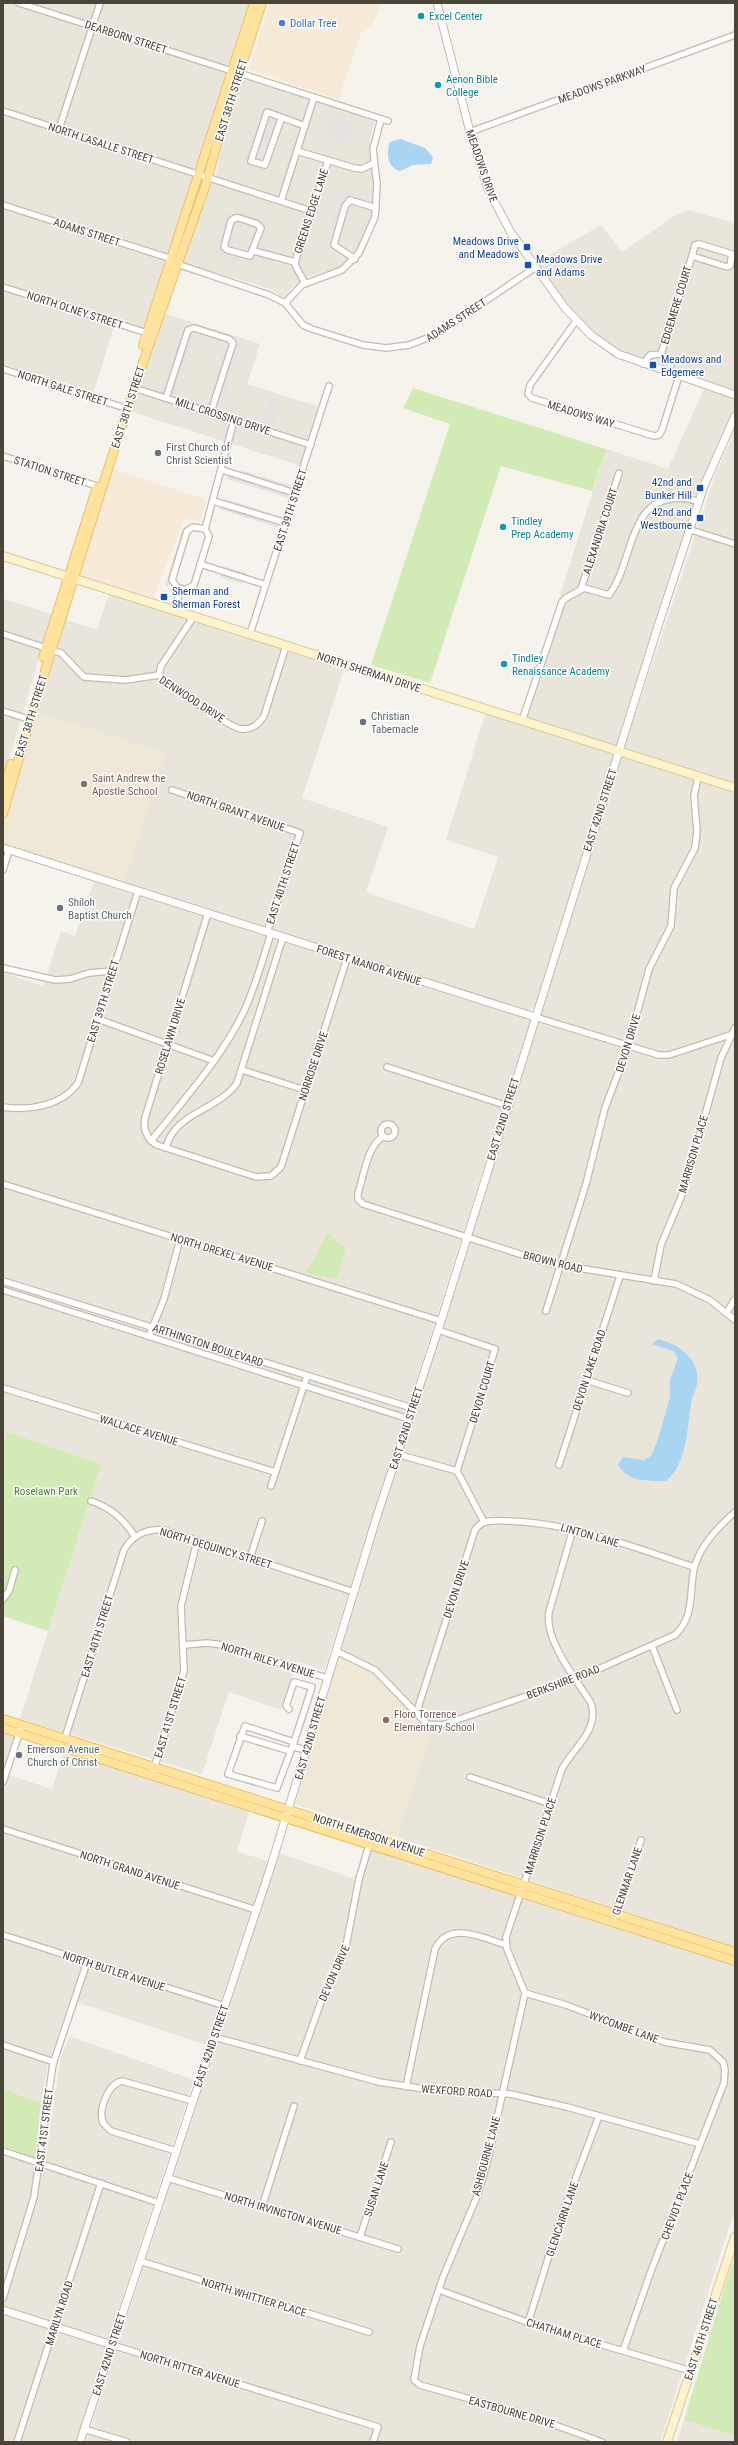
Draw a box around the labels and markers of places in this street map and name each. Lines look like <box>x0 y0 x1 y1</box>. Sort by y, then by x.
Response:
place label: Excel Center <box>429 10 484 23</box>
marker: Excel Center <box>416 11 426 21</box>
place label: Dollar Tree <box>290 17 337 30</box>
marker: Dollar Tree <box>277 18 287 28</box>
place label: Aenon Bible College <box>446 73 498 99</box>
marker: Aenon Bible College <box>433 80 443 90</box>
place label: Meadows Drive and Meadows <box>453 235 519 261</box>
marker: Meadows Drive and Meadows <box>522 242 532 252</box>
place label: Meadows Drive and Adams <box>536 253 602 279</box>
marker: Meadows Drive and Adams <box>523 260 533 270</box>
place label: Meadows and Edgemere <box>661 353 721 379</box>
marker: Meadows and Edgemere <box>648 360 658 370</box>
place label: First Church of Christ Scientist <box>166 441 232 467</box>
marker: First Church of Christ Scientist <box>153 448 163 458</box>
place label: 42nd and Bunker Hill <box>645 476 692 502</box>
marker: 42nd and Bunker Hill <box>695 483 705 493</box>
place label: 42nd and Westbourne <box>640 506 692 532</box>
marker: 42nd and Westbourne <box>695 513 705 523</box>
place label: Tindley Prep Academy <box>511 515 574 541</box>
marker: Tindley Prep Academy <box>498 522 508 532</box>
place label: Sherman and Sherman Forest <box>172 585 240 611</box>
marker: Sherman and Sherman Forest <box>159 592 169 602</box>
place label: Tindley Renaissance Academy <box>512 652 610 678</box>
marker: Tindley Renaissance Academy <box>499 659 509 669</box>
place label: Christian Tabernacle <box>371 710 419 736</box>
marker: Christian Tabernacle <box>358 717 368 727</box>
place label: Saint Andrew the Apostle School <box>92 772 166 798</box>
marker: Saint Andrew the Apostle School <box>79 779 89 789</box>
place label: Shiloh Baptist Church <box>68 896 132 922</box>
marker: Shiloh Baptist Church <box>55 903 65 913</box>
place label: Floro Torrence Elementary School <box>394 1708 475 1734</box>
marker: Floro Torrence Elementary School <box>381 1715 391 1725</box>
place label: Emerson Avenue Church of Christ <box>27 1743 99 1769</box>
marker: Emerson Avenue Church of Christ <box>14 1750 24 1760</box>

